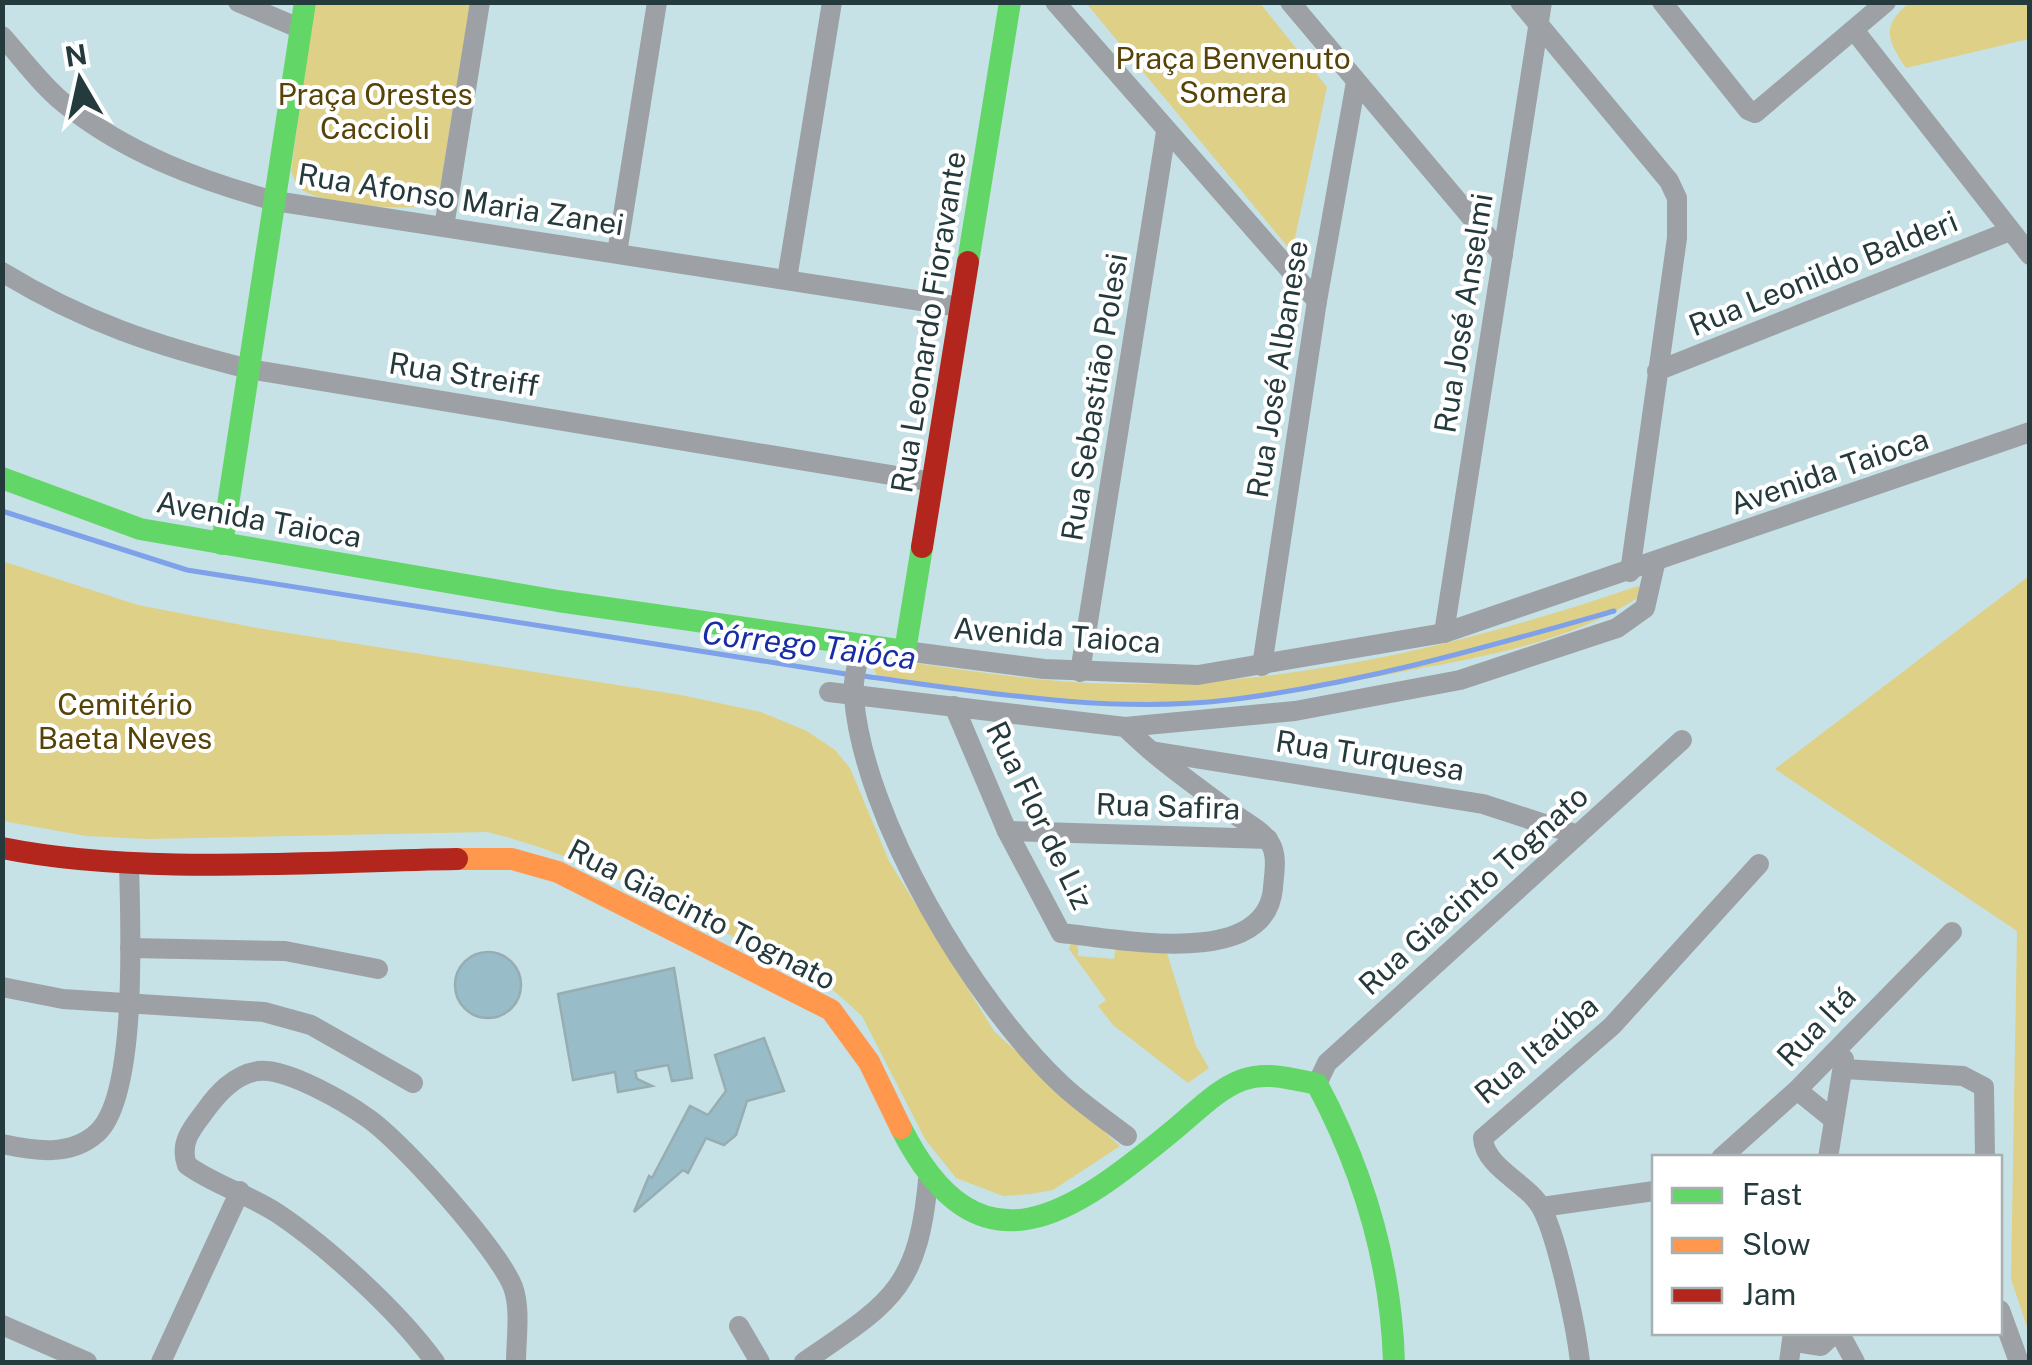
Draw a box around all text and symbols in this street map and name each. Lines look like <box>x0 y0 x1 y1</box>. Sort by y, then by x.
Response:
north arrow <box>30 30 130 130</box>
text: N <box>63 37 89 73</box>
park label: Praça Benvenuto Somera <box>1115 40 1351 110</box>
park label: Praça Orestes Caccioli <box>277 76 473 146</box>
street label: Rua Leonardo Fioravante <box>883 149 973 495</box>
street label: Rua Afonso Maria Zanei <box>295 155 627 243</box>
street label: Rua José Anselmi <box>1426 191 1500 435</box>
street label: Rua Leonildo Balderi <box>1684 203 1962 343</box>
street label: Rua José Albanese <box>1239 238 1315 500</box>
street label: Rua Sebastião Polesi <box>1053 251 1135 543</box>
street label: Rua Streiff <box>386 344 542 404</box>
street label: Avenida Taioca <box>1725 420 1933 522</box>
street label: Avenida Taioca <box>154 483 364 555</box>
street label: Avenida Taioca <box>952 610 1162 660</box>
water label: Córrego Taióca <box>700 614 918 676</box>
park label: Cemitério Baeta Neves <box>38 686 212 756</box>
street label: Rua Flor de Liz <box>979 715 1101 915</box>
street label: Rua Turquesa <box>1273 722 1467 788</box>
street label: Rua Giacinto Tognato <box>1351 778 1595 1002</box>
street label: Rua Safira <box>1095 785 1241 827</box>
street label: Rua Giacinto Tognato <box>562 831 842 997</box>
street label: Rua Itá <box>1769 978 1863 1074</box>
street label: Rua Itaúba <box>1467 987 1605 1111</box>
legend <box>1652 1155 2002 1335</box>
text: Fast <box>1742 1176 1802 1212</box>
text: Slow <box>1742 1226 1811 1262</box>
text: Jam <box>1742 1276 1796 1312</box>

